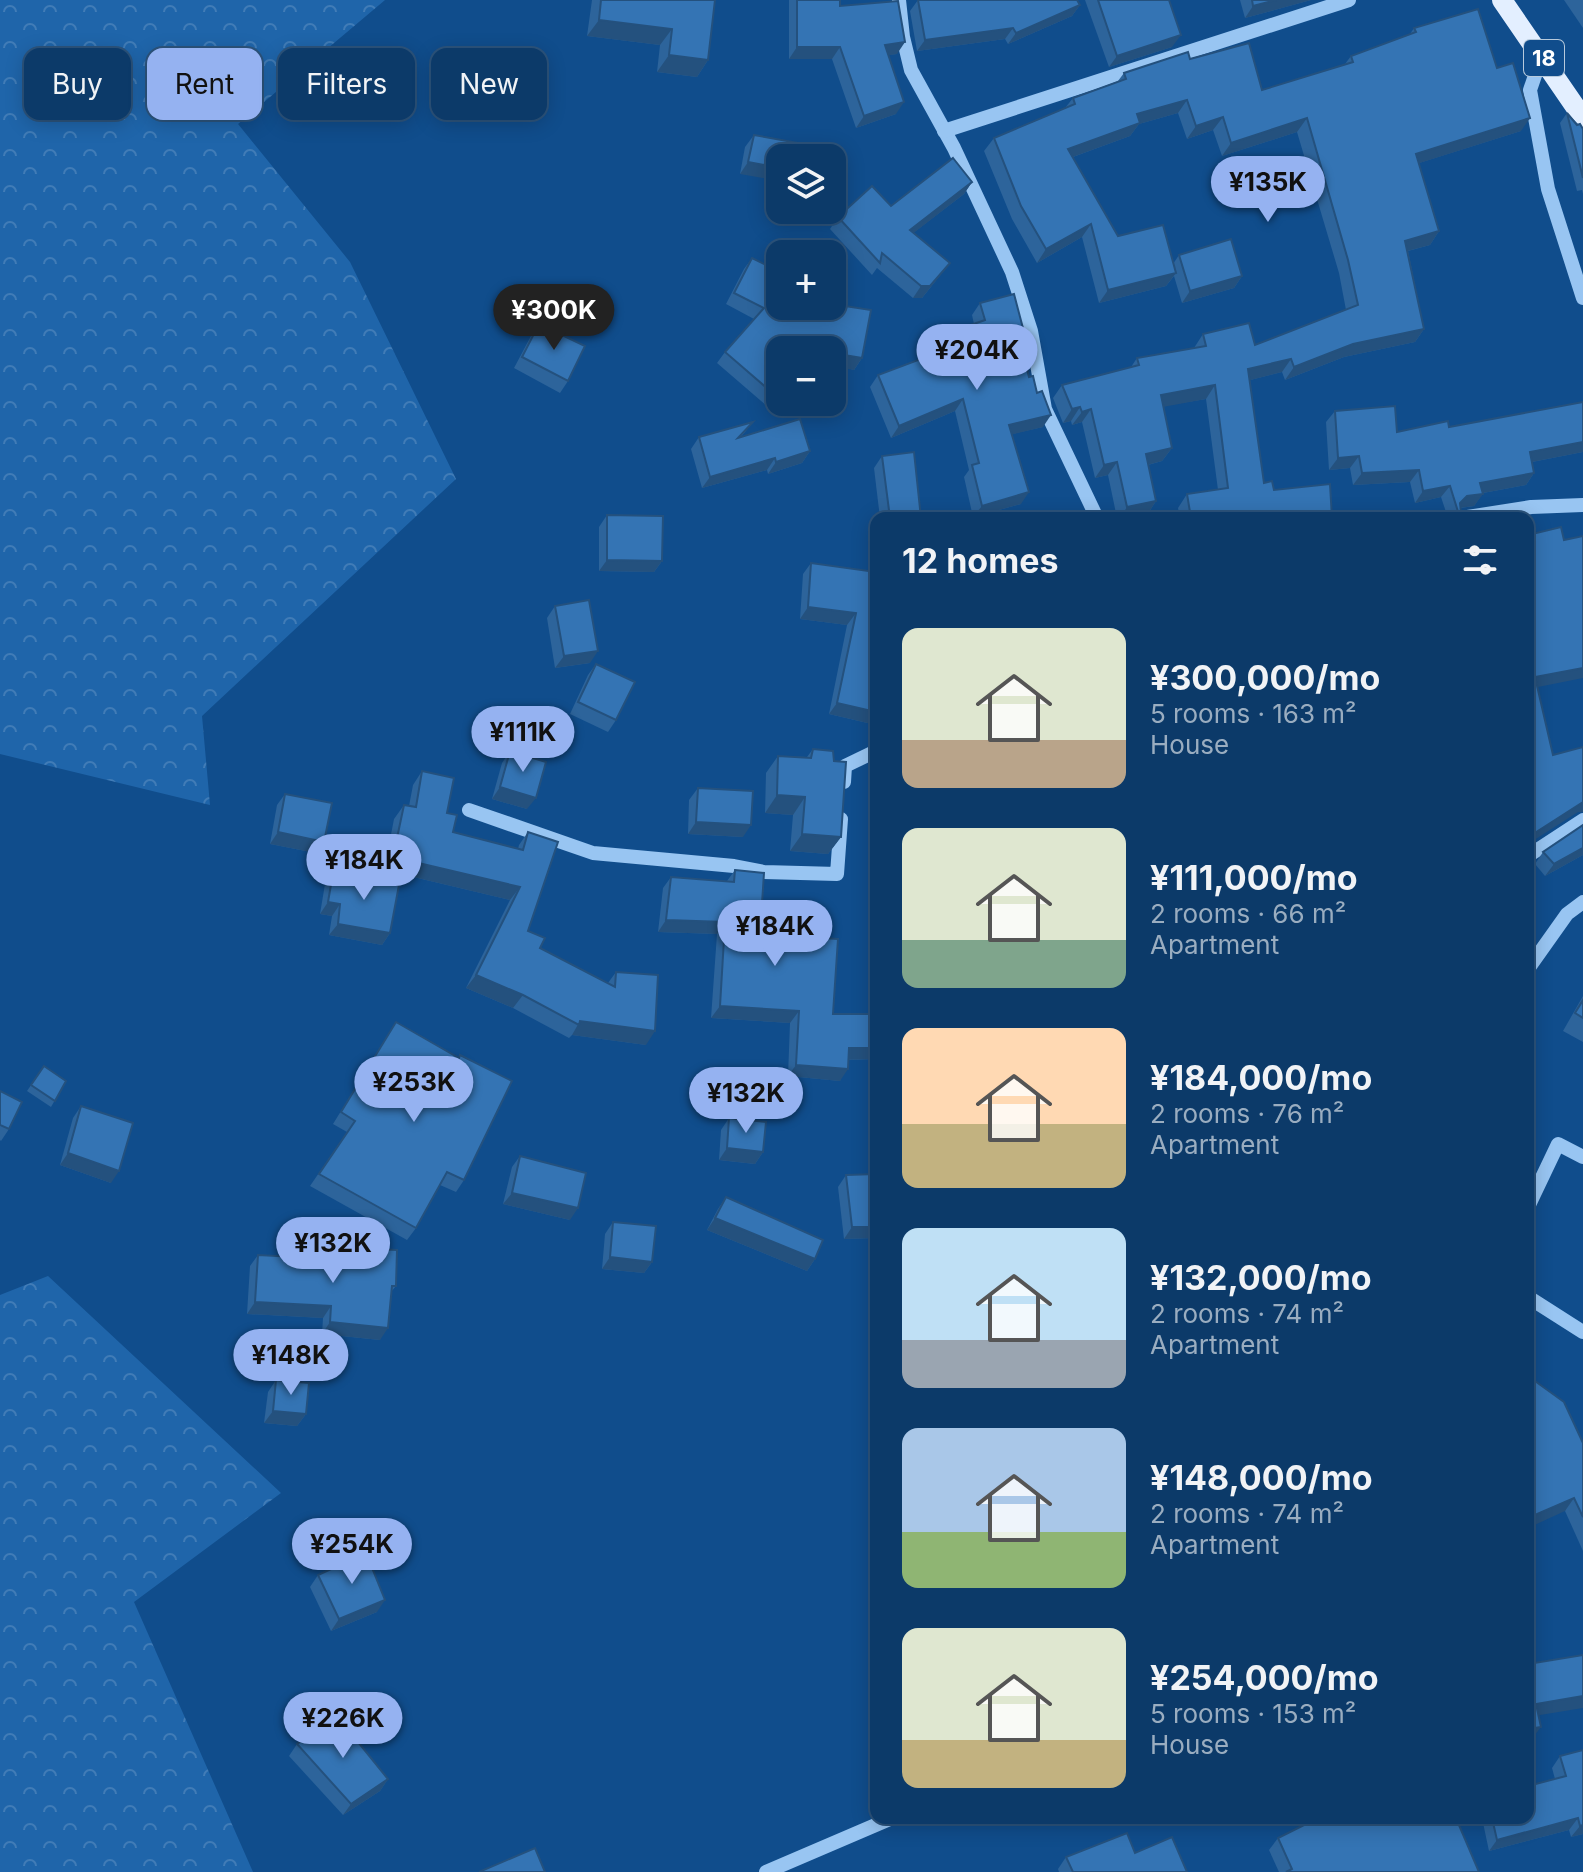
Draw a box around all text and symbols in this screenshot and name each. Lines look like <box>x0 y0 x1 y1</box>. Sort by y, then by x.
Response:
road number: 18 <box>1524 40 1564 76</box>
chip: Buy <box>24 48 131 120</box>
chip: Rent <box>147 48 262 120</box>
chip: Filters <box>278 48 415 120</box>
chip: New <box>431 48 547 120</box>
map controls <box>766 144 846 416</box>
button: layers <box>766 144 846 224</box>
pin: ¥135K <box>1212 156 1324 224</box>
text: ¥135K <box>1229 166 1307 197</box>
button: + <box>766 240 846 320</box>
pin: ¥300K <box>498 284 610 352</box>
text: ¥300K <box>511 294 597 325</box>
pin: ¥204K <box>921 324 1033 392</box>
text: ¥204K <box>934 334 1020 365</box>
button: − <box>766 336 846 416</box>
icon: filters <box>1458 538 1502 582</box>
text: 12 homes <box>902 540 1058 581</box>
text: ¥300,000/mo <box>1150 657 1380 698</box>
icon: home <box>966 660 1062 756</box>
text: 5 rooms · 163 m² <box>1150 698 1357 729</box>
pin: ¥111K <box>467 706 579 774</box>
text: ¥111K <box>489 716 557 747</box>
text: House <box>1150 729 1229 760</box>
pin: ¥184K <box>308 834 420 902</box>
text: ¥184K <box>324 844 404 875</box>
text: ¥111,000/mo <box>1150 857 1358 898</box>
icon: home <box>966 860 1062 956</box>
text: 2 rooms · 66 m² <box>1150 898 1346 929</box>
pin: ¥184K <box>719 900 831 968</box>
text: ¥184K <box>735 910 815 941</box>
text: Apartment <box>1150 929 1279 960</box>
pin: ¥253K <box>358 1056 470 1124</box>
text: ¥184,000/mo <box>1150 1057 1372 1098</box>
icon: home <box>966 1060 1062 1156</box>
text: ¥253K <box>372 1066 456 1097</box>
pin: ¥132K <box>690 1067 802 1135</box>
text: ¥132K <box>707 1077 785 1108</box>
text: 2 rooms · 76 m² <box>1150 1098 1344 1129</box>
text: Apartment <box>1150 1129 1279 1160</box>
pin: ¥132K <box>277 1217 389 1285</box>
text: ¥132K <box>294 1227 372 1258</box>
text: ¥132,000/mo <box>1150 1257 1372 1298</box>
icon: home <box>966 1260 1062 1356</box>
text: 2 rooms · 74 m² <box>1150 1298 1344 1329</box>
pin: ¥148K <box>235 1329 347 1397</box>
text: Apartment <box>1150 1329 1279 1360</box>
text: ¥148K <box>251 1339 331 1370</box>
text: ¥148,000/mo <box>1150 1457 1373 1498</box>
icon: home <box>966 1460 1062 1556</box>
text: 2 rooms · 74 m² <box>1150 1498 1344 1529</box>
pin: ¥254K <box>296 1518 408 1586</box>
text: ¥254K <box>310 1528 394 1559</box>
text: Apartment <box>1150 1529 1279 1560</box>
text: ¥254,000/mo <box>1150 1657 1379 1698</box>
icon: home <box>966 1660 1062 1756</box>
pin: ¥226K <box>287 1692 399 1760</box>
text: 5 rooms · 153 m² <box>1150 1698 1356 1729</box>
text: ¥226K <box>301 1702 385 1733</box>
text: House <box>1150 1729 1229 1760</box>

